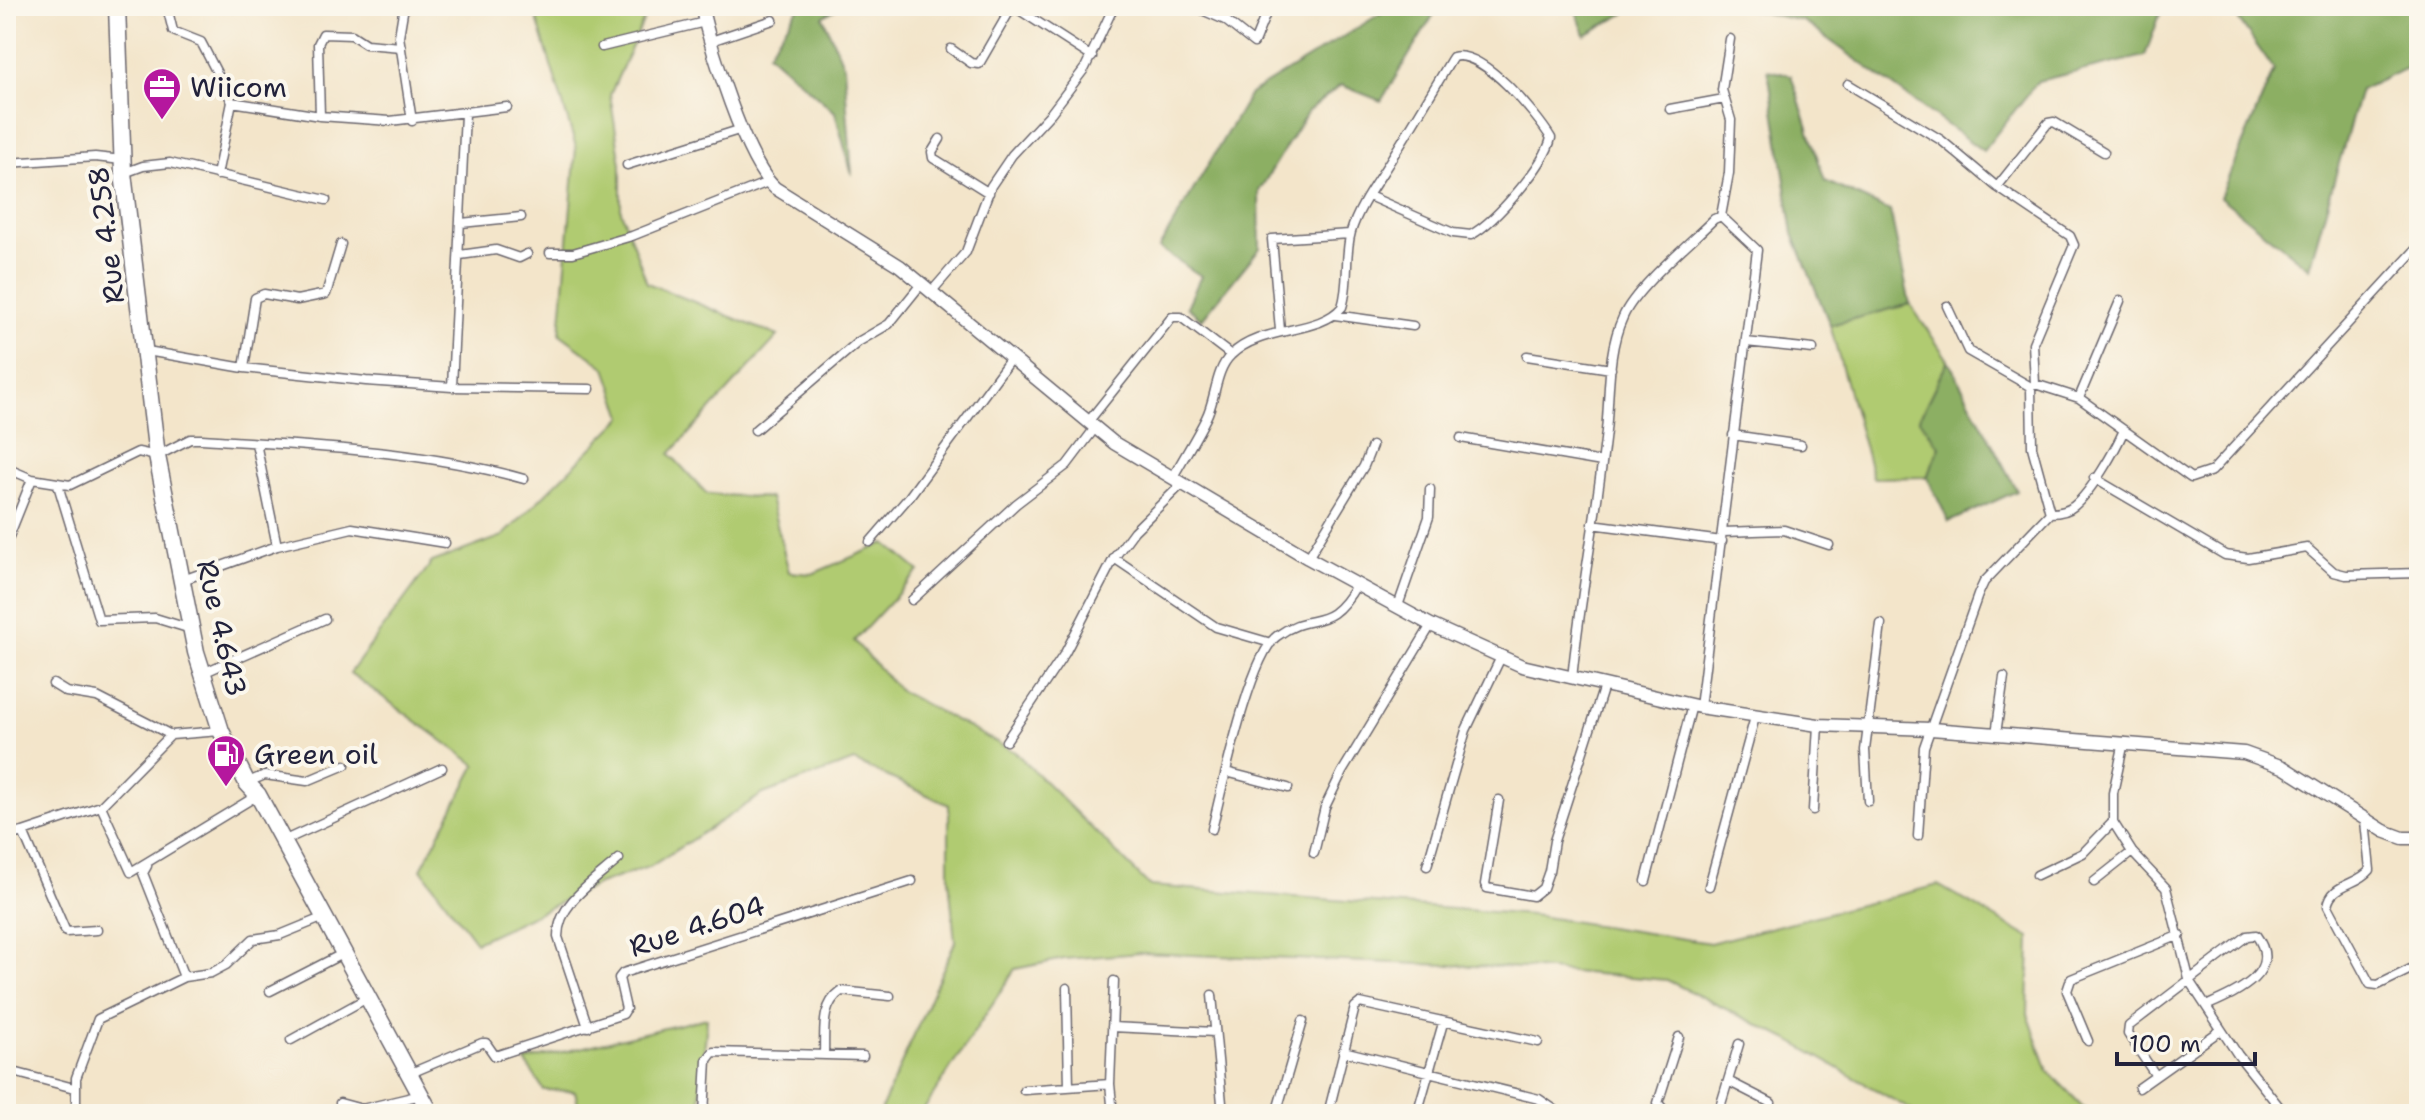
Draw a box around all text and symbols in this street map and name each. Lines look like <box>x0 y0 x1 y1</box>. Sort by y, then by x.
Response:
office icon: Wiicom <box>141 66 183 121</box>
place label: Wiicom <box>190 68 287 106</box>
street label: Rue 4.258 <box>79 164 133 306</box>
street label: Rue 4.643 <box>188 556 256 700</box>
fuel station icon: Green oil <box>205 733 247 788</box>
place label: Green oil <box>254 735 378 773</box>
street label: Rue 4.604 <box>624 886 770 966</box>
scale bar <box>2117 1016 2255 1066</box>
text: 100 m <box>2129 1028 2201 1060</box>

